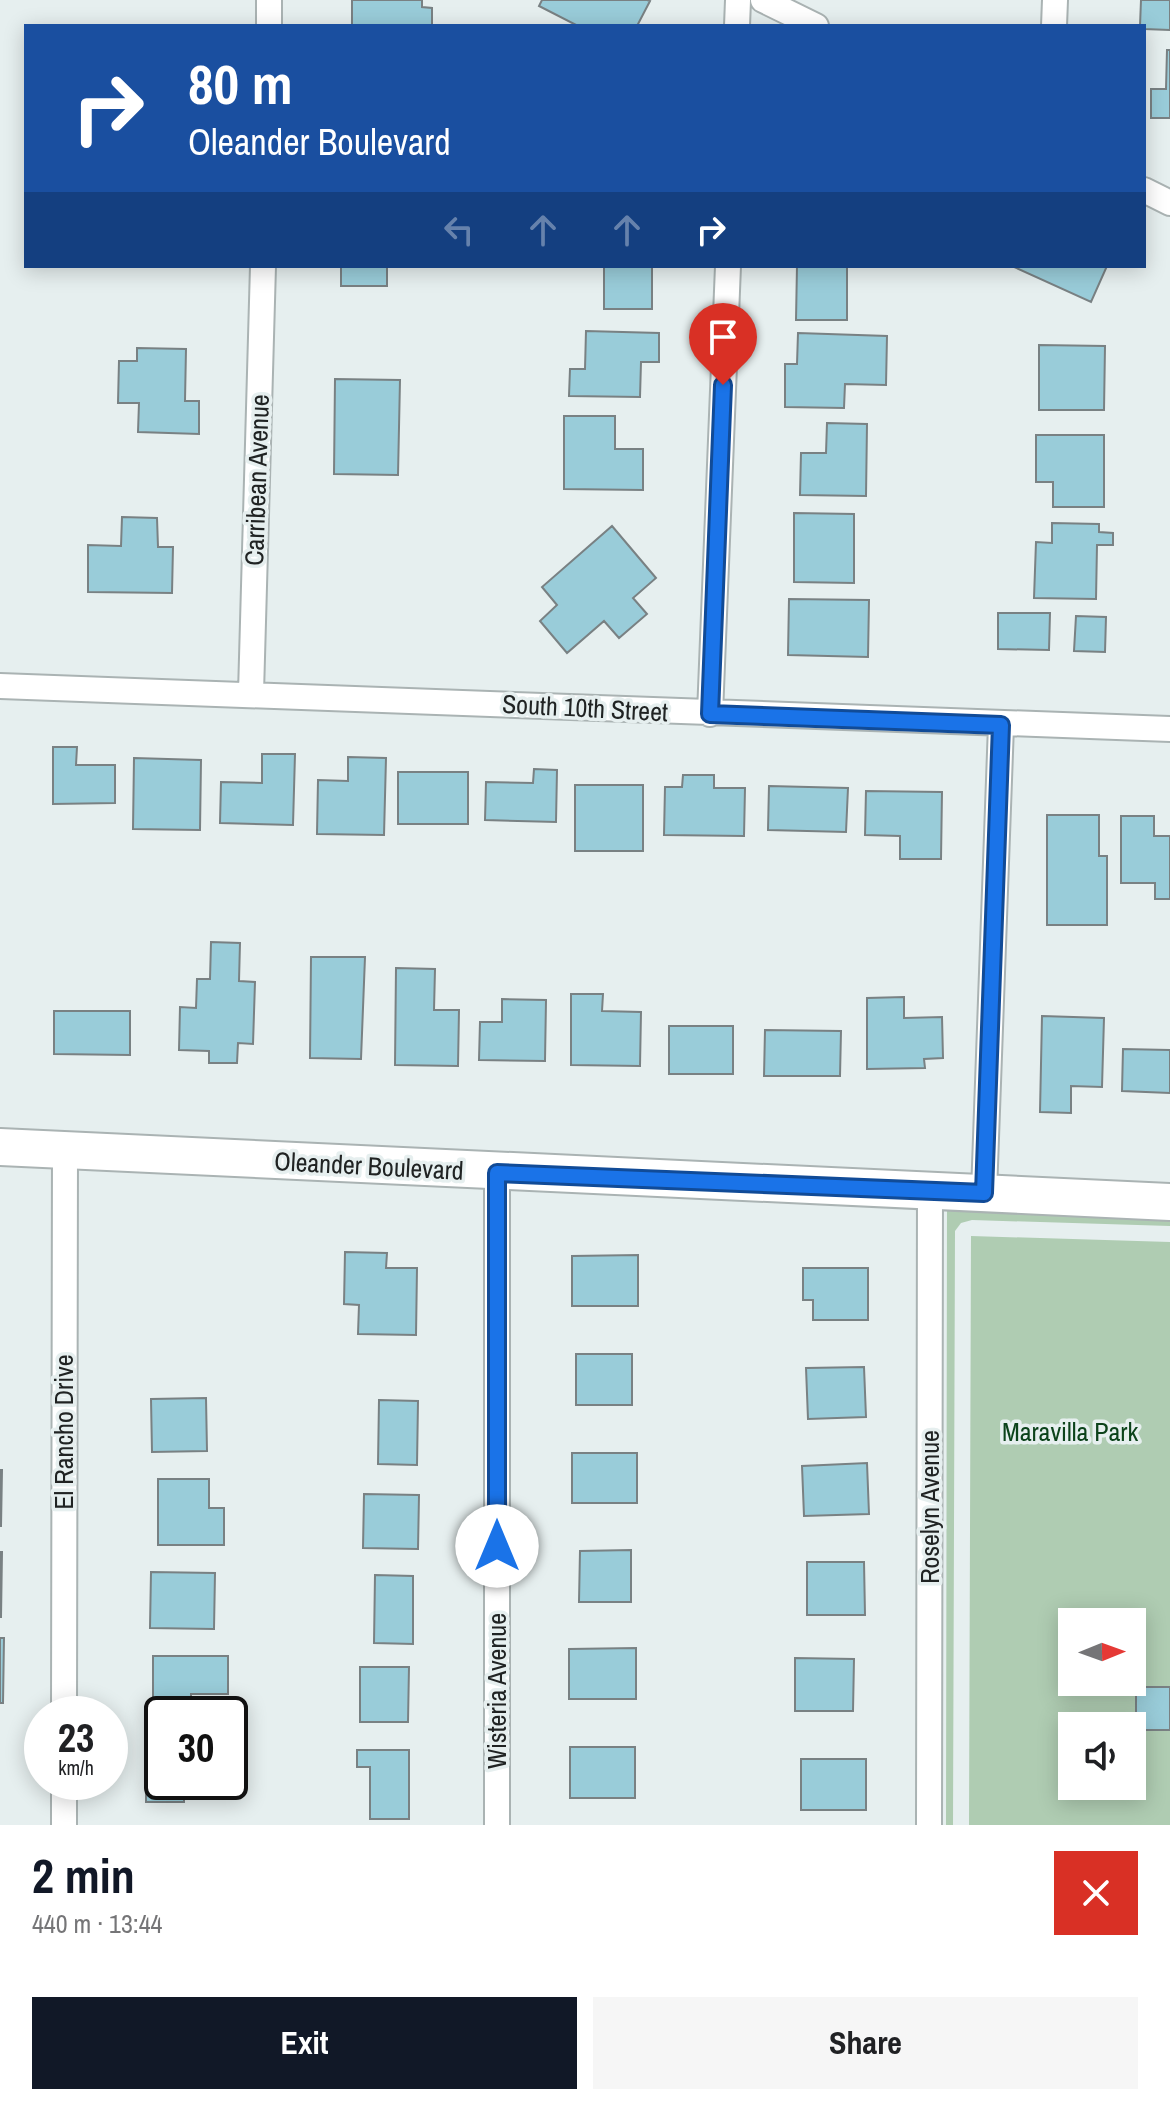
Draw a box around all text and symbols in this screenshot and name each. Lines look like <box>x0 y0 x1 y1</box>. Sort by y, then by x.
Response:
text: 80 m <box>188 46 293 121</box>
icon: right <box>56 56 160 160</box>
text: Oleander Boulevard <box>188 118 451 166</box>
icon: left <box>437 208 481 252</box>
icon: ahead <box>521 208 565 252</box>
icon: ahead <box>605 208 649 252</box>
icon: right <box>689 208 733 252</box>
pin <box>689 303 757 385</box>
icon: arrive <box>701 315 745 359</box>
street label: Carribean Avenue <box>236 394 277 566</box>
street label: South 10th Street <box>501 686 669 729</box>
street label: Oleander Boulevard <box>273 1143 465 1188</box>
street label: El Rancho Drive <box>46 1354 81 1510</box>
park label: Maravilla Park <box>1002 1414 1138 1449</box>
street label: Roselyn Avenue <box>912 1430 947 1584</box>
position arrow <box>455 1504 539 1588</box>
north arrow <box>1058 1608 1146 1696</box>
map controls <box>1058 1608 1146 1800</box>
street label: Wisteria Avenue <box>479 1613 514 1769</box>
speed limit sign: 30 <box>144 1696 248 1800</box>
text: 23 <box>58 1711 94 1764</box>
button: sound <box>1058 1712 1146 1800</box>
text: km/h <box>58 1754 94 1781</box>
text: 2 min <box>32 1843 135 1908</box>
button: close <box>1054 1851 1138 1935</box>
text: 440 m · 13:44 <box>32 1906 162 1941</box>
button: Exit <box>32 1997 577 2089</box>
button: Share <box>593 1997 1138 2089</box>

